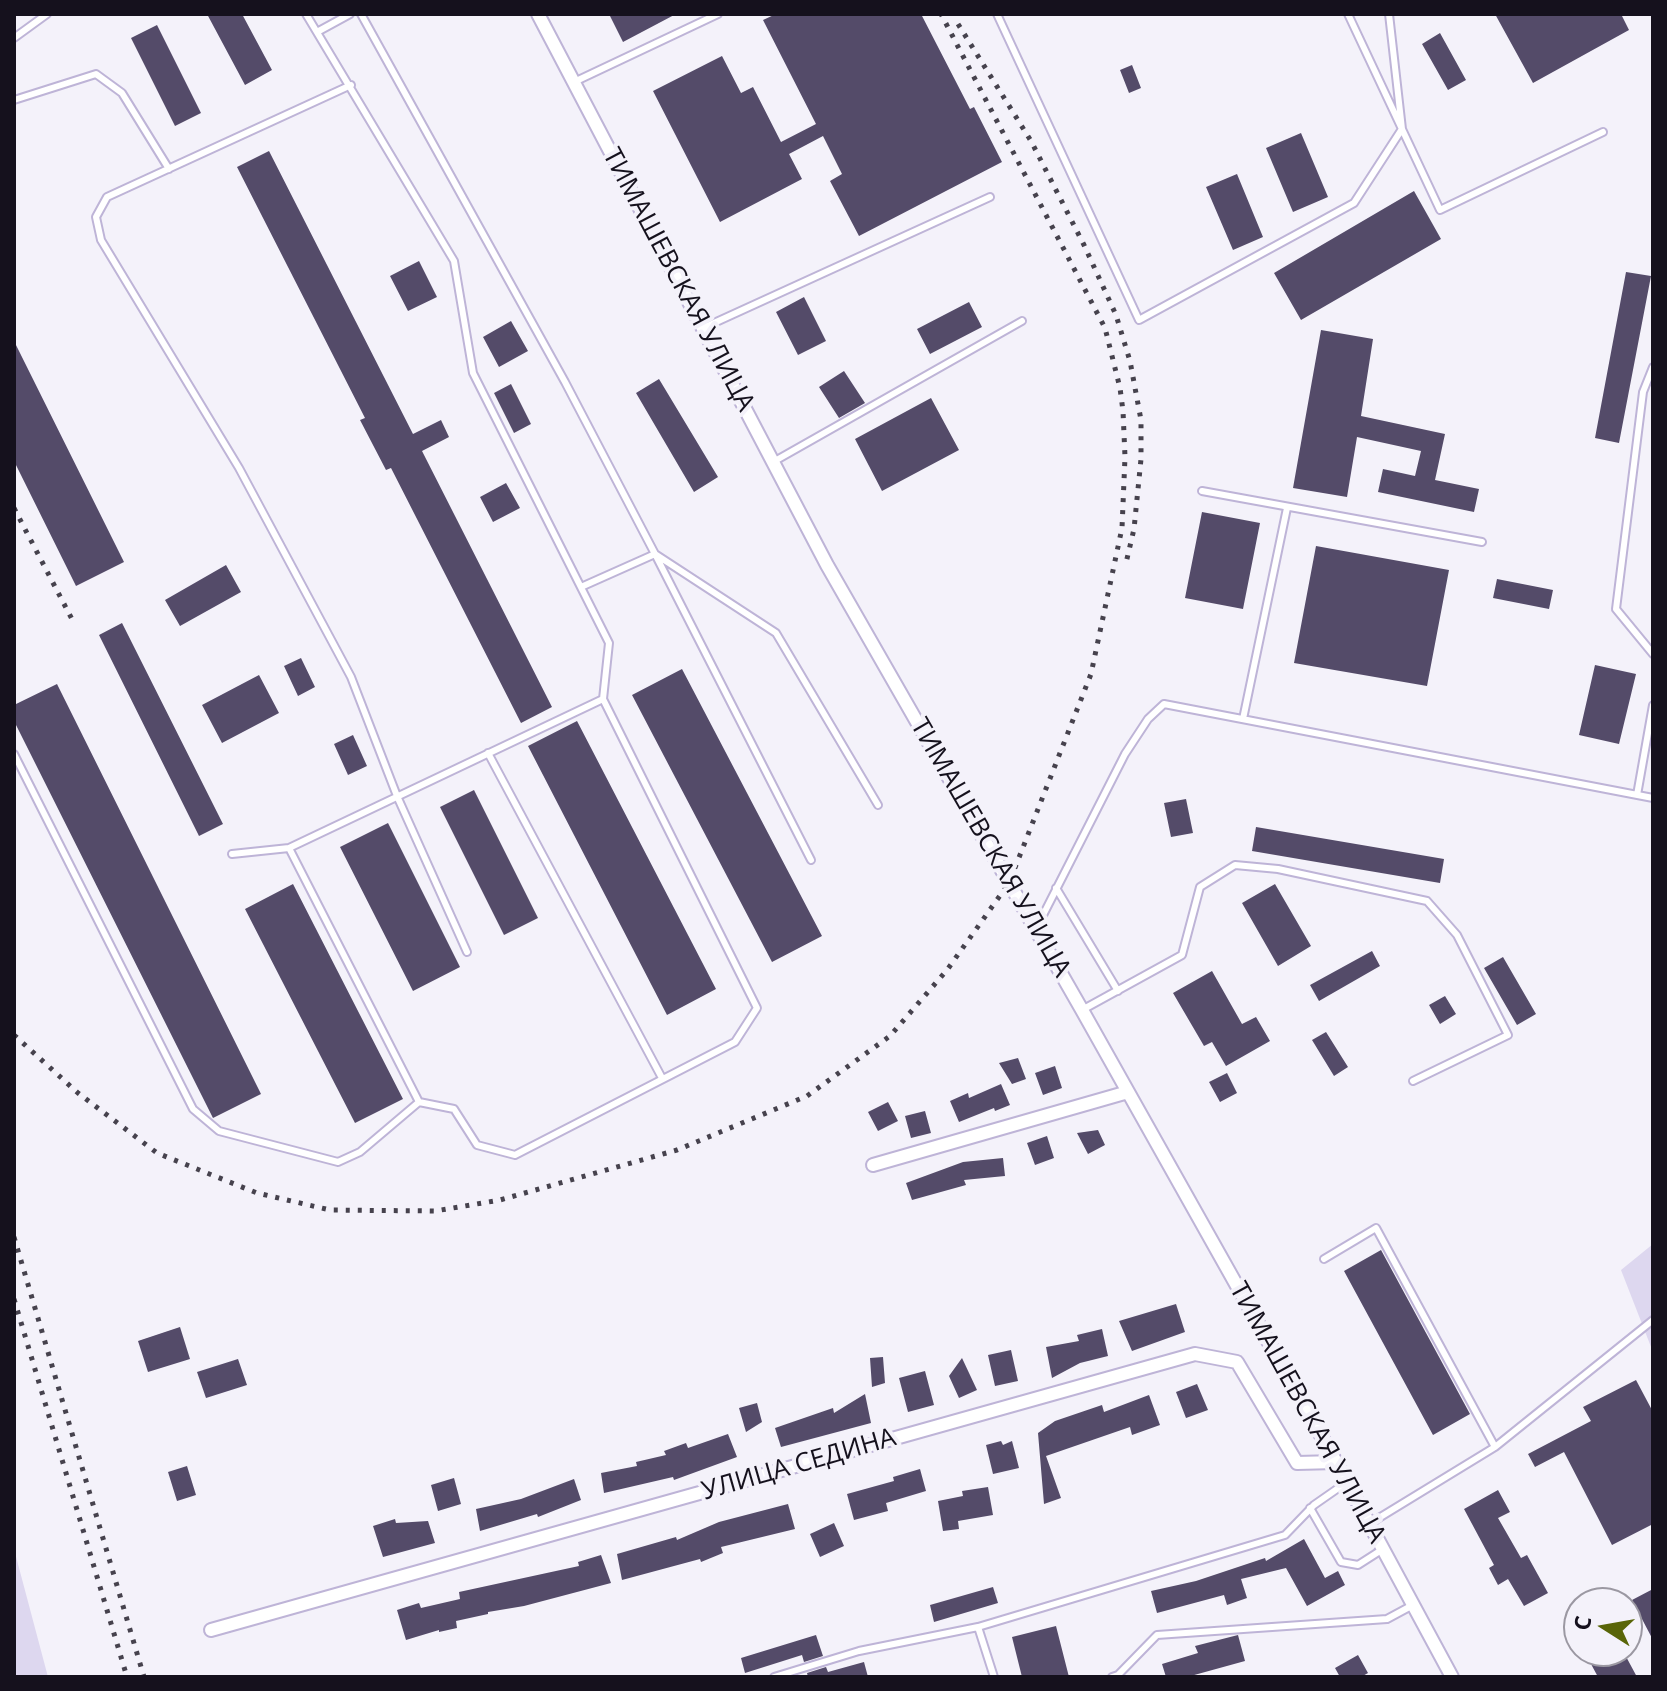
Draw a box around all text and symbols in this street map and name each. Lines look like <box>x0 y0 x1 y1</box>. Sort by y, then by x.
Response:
street label: ТИМАШЕВСКАЯ УЛИЦА <box>595 143 761 417</box>
street label: ТИМАШЕВСКАЯ УЛИЦА <box>903 713 1077 983</box>
street label: ТИМАШЕВСКАЯ УЛИЦА <box>1222 1277 1392 1549</box>
street label: УЛИЦА СЕДИНА <box>698 1422 900 1508</box>
north arrow <box>1563 1587 1643 1667</box>
text: С <box>1565 1613 1597 1633</box>

